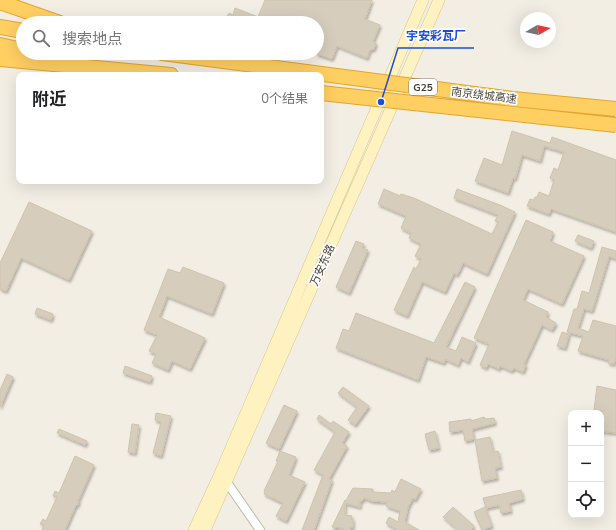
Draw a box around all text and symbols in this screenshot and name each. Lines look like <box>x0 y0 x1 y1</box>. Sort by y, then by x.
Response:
north arrow <box>520 12 556 48</box>
search box <box>16 16 324 60</box>
callout: 宇安彩瓦厂 <box>398 24 474 48</box>
icon: search <box>30 27 52 49</box>
text: 宇安彩瓦厂 <box>406 28 466 44</box>
text: 搜索地点 <box>62 29 122 49</box>
road number: G25 <box>409 79 437 95</box>
street label: 南京绕城高速 <box>450 84 518 107</box>
text: 附近 <box>32 88 66 111</box>
text: 0个结果 <box>261 90 308 108</box>
street label: 万安东路 <box>307 242 338 288</box>
map controls <box>568 410 604 518</box>
button: + <box>568 410 604 446</box>
button: − <box>568 446 604 482</box>
button: locate <box>568 482 604 518</box>

